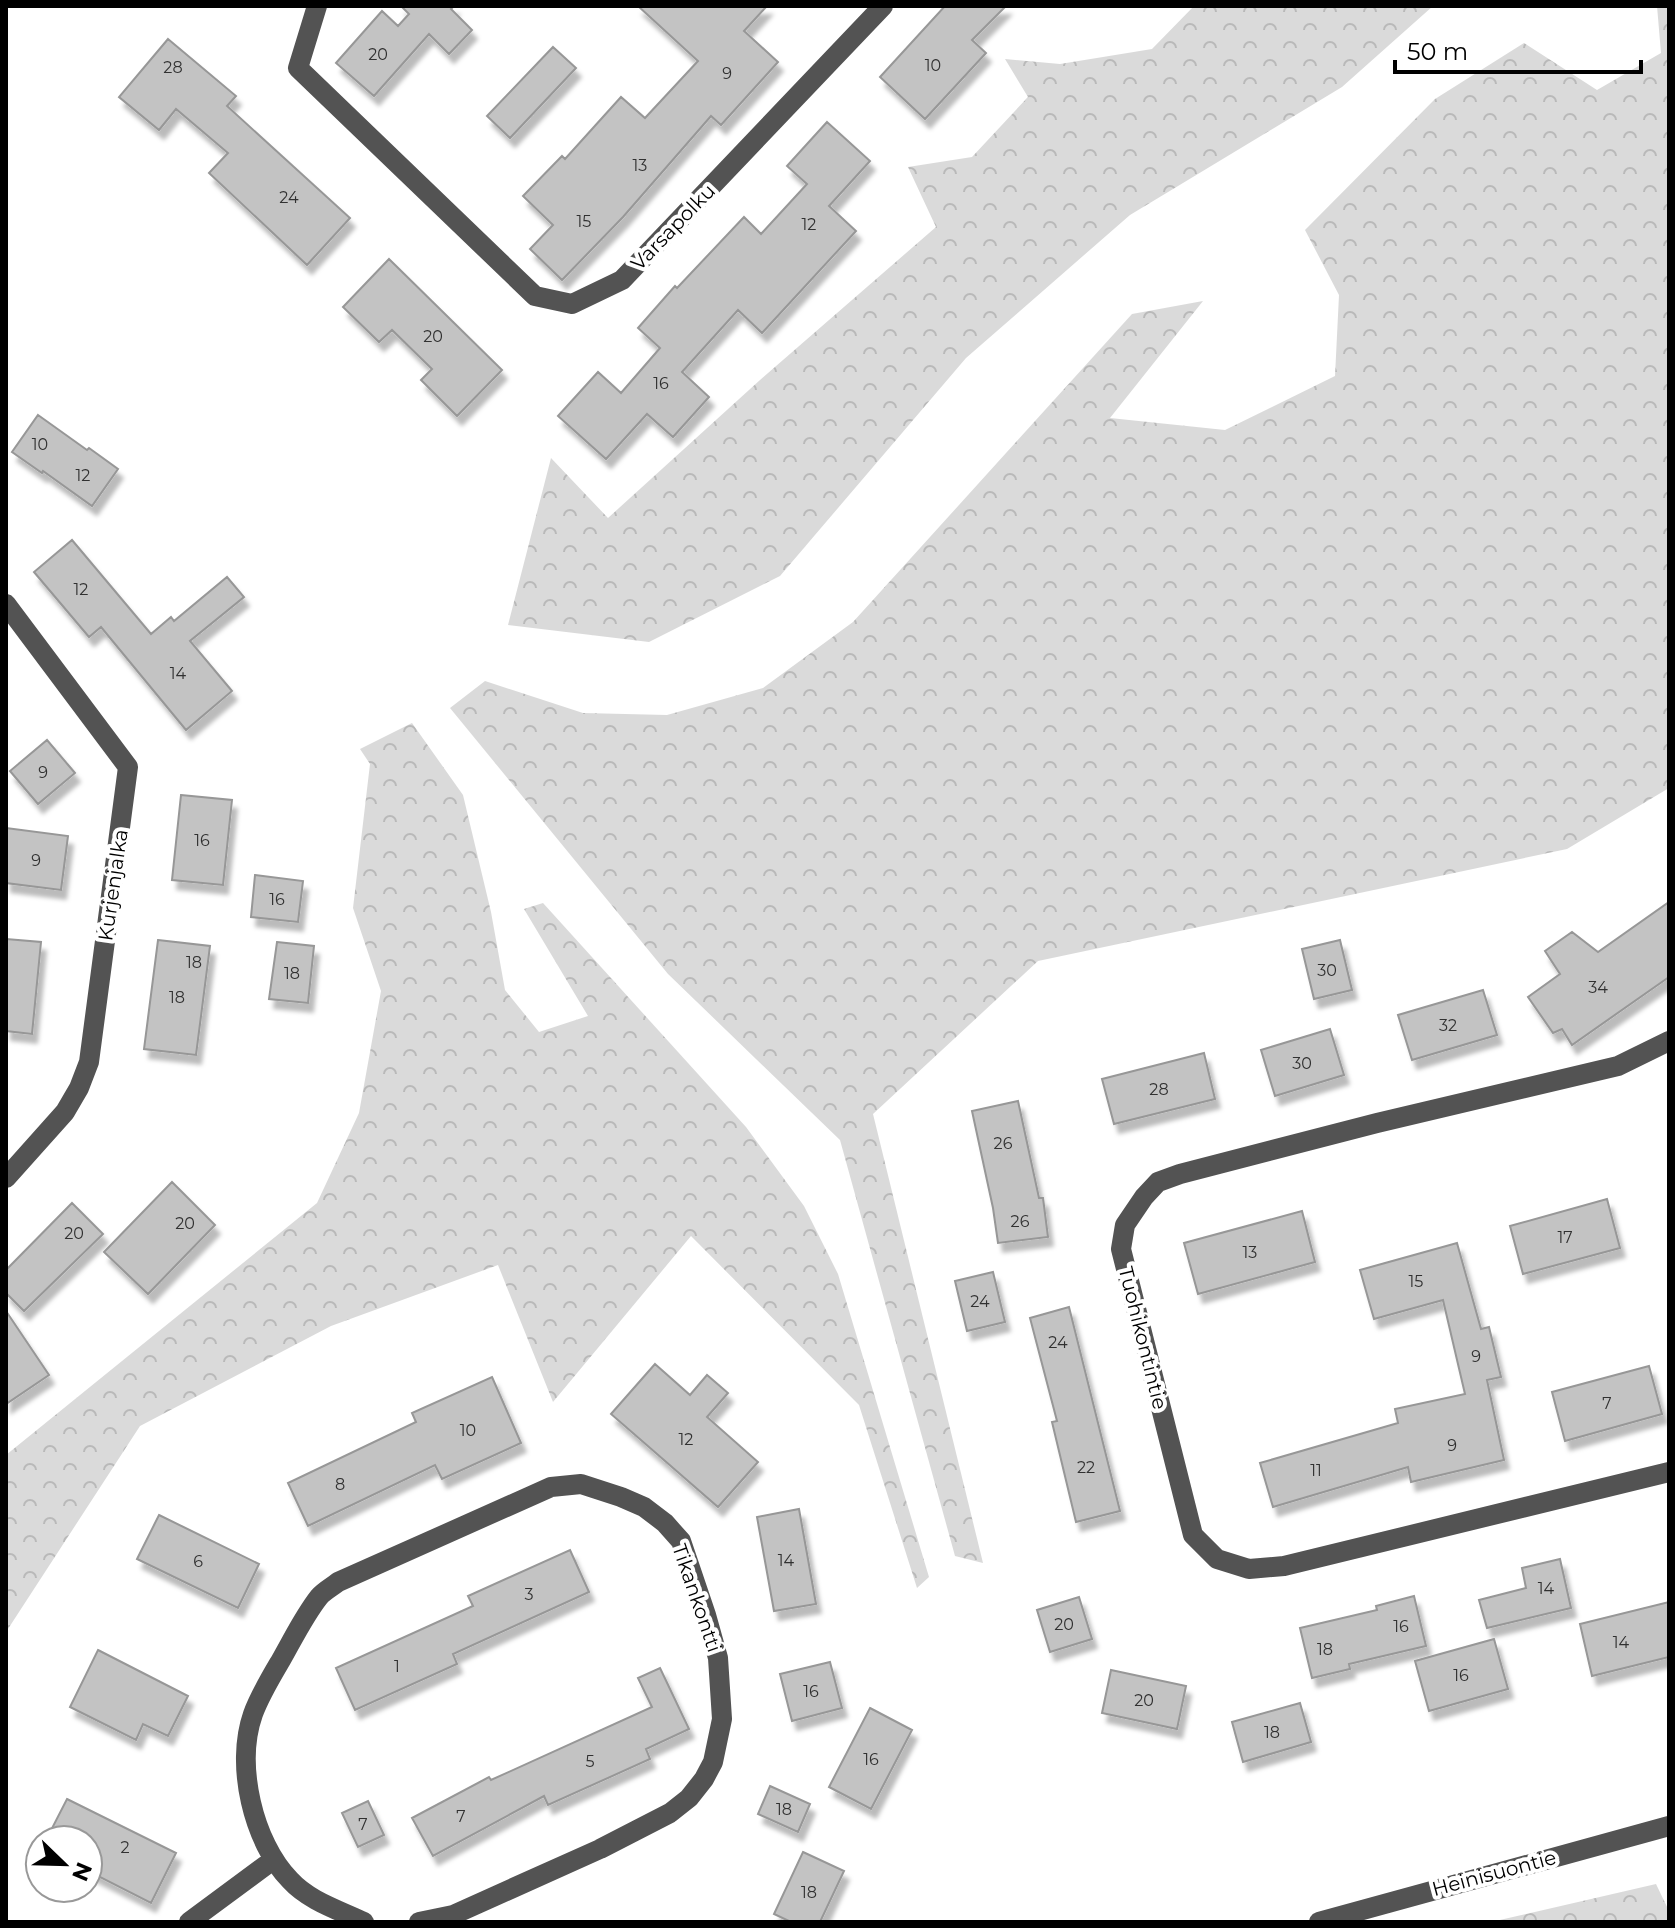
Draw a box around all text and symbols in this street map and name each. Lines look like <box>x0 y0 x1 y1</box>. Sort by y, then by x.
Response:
scale bar <box>1395 24 1641 74</box>
text: 50 m <box>1407 37 1468 66</box>
house number: 20 <box>368 45 388 64</box>
house number: 10 <box>925 56 941 75</box>
house number: 28 <box>163 58 183 77</box>
house number: 9 <box>722 64 732 83</box>
house number: 13 <box>633 156 647 175</box>
street label: Varsapolku <box>626 179 720 275</box>
house number: 24 <box>279 188 299 207</box>
house number: 15 <box>577 212 591 231</box>
house number: 12 <box>802 215 816 234</box>
house number: 20 <box>423 327 443 346</box>
house number: 16 <box>653 374 669 393</box>
house number: 10 <box>32 435 48 454</box>
house number: 12 <box>76 466 90 485</box>
house number: 12 <box>74 580 88 599</box>
house number: 14 <box>170 664 187 683</box>
house number: 9 <box>38 763 48 782</box>
street label: Kurjenjalka <box>93 828 133 942</box>
house number: 16 <box>194 831 210 850</box>
house number: 9 <box>31 851 41 870</box>
house number: 16 <box>269 890 285 909</box>
house number: 18 <box>186 953 202 972</box>
house number: 30 <box>1317 961 1337 980</box>
house number: 18 <box>284 964 300 983</box>
house number: 34 <box>1588 978 1608 997</box>
house number: 18 <box>169 988 185 1007</box>
house number: 32 <box>1439 1016 1457 1035</box>
house number: 30 <box>1292 1054 1312 1073</box>
house number: 28 <box>1149 1080 1169 1099</box>
house number: 26 <box>994 1134 1013 1153</box>
house number: 26 <box>1011 1212 1030 1231</box>
house number: 20 <box>175 1214 195 1233</box>
house number: 20 <box>64 1224 84 1243</box>
house number: 17 <box>1557 1228 1573 1247</box>
house number: 13 <box>1243 1243 1257 1262</box>
street label: Tuohikontintie <box>1114 1264 1172 1412</box>
house number: 15 <box>1409 1272 1423 1291</box>
house number: 24 <box>970 1292 990 1311</box>
house number: 24 <box>1048 1333 1068 1352</box>
house number: 9 <box>1471 1347 1481 1366</box>
house number: 7 <box>1602 1394 1612 1413</box>
house number: 10 <box>460 1421 476 1440</box>
house number: 12 <box>679 1430 693 1449</box>
house number: 9 <box>1447 1436 1457 1455</box>
house number: 22 <box>1077 1458 1095 1477</box>
house number: 11 <box>1310 1461 1322 1480</box>
house number: 8 <box>335 1475 345 1494</box>
street label: Tikankontti <box>667 1541 727 1655</box>
house number: 14 <box>778 1551 795 1570</box>
house number: 6 <box>193 1552 203 1571</box>
house number: 14 <box>1538 1579 1555 1598</box>
house number: 3 <box>524 1585 534 1604</box>
house number: 20 <box>1054 1615 1074 1634</box>
house number: 16 <box>1393 1617 1409 1636</box>
house number: 14 <box>1613 1633 1630 1652</box>
house number: 18 <box>1317 1640 1333 1659</box>
house number: 1 <box>394 1657 400 1676</box>
house number: 16 <box>1453 1666 1469 1685</box>
house number: 16 <box>803 1682 819 1701</box>
house number: 20 <box>1134 1691 1154 1710</box>
house number: 18 <box>1264 1723 1280 1742</box>
house number: 16 <box>863 1750 879 1769</box>
house number: 5 <box>585 1752 595 1771</box>
house number: 18 <box>776 1800 792 1819</box>
house number: 7 <box>456 1807 466 1826</box>
house number: 7 <box>358 1815 368 1834</box>
north arrow <box>24 1824 104 1904</box>
house number: 2 <box>120 1838 130 1857</box>
street label: Heinisuontie <box>1429 1845 1559 1901</box>
text: N <box>66 1858 98 1885</box>
house number: 18 <box>801 1883 817 1902</box>

